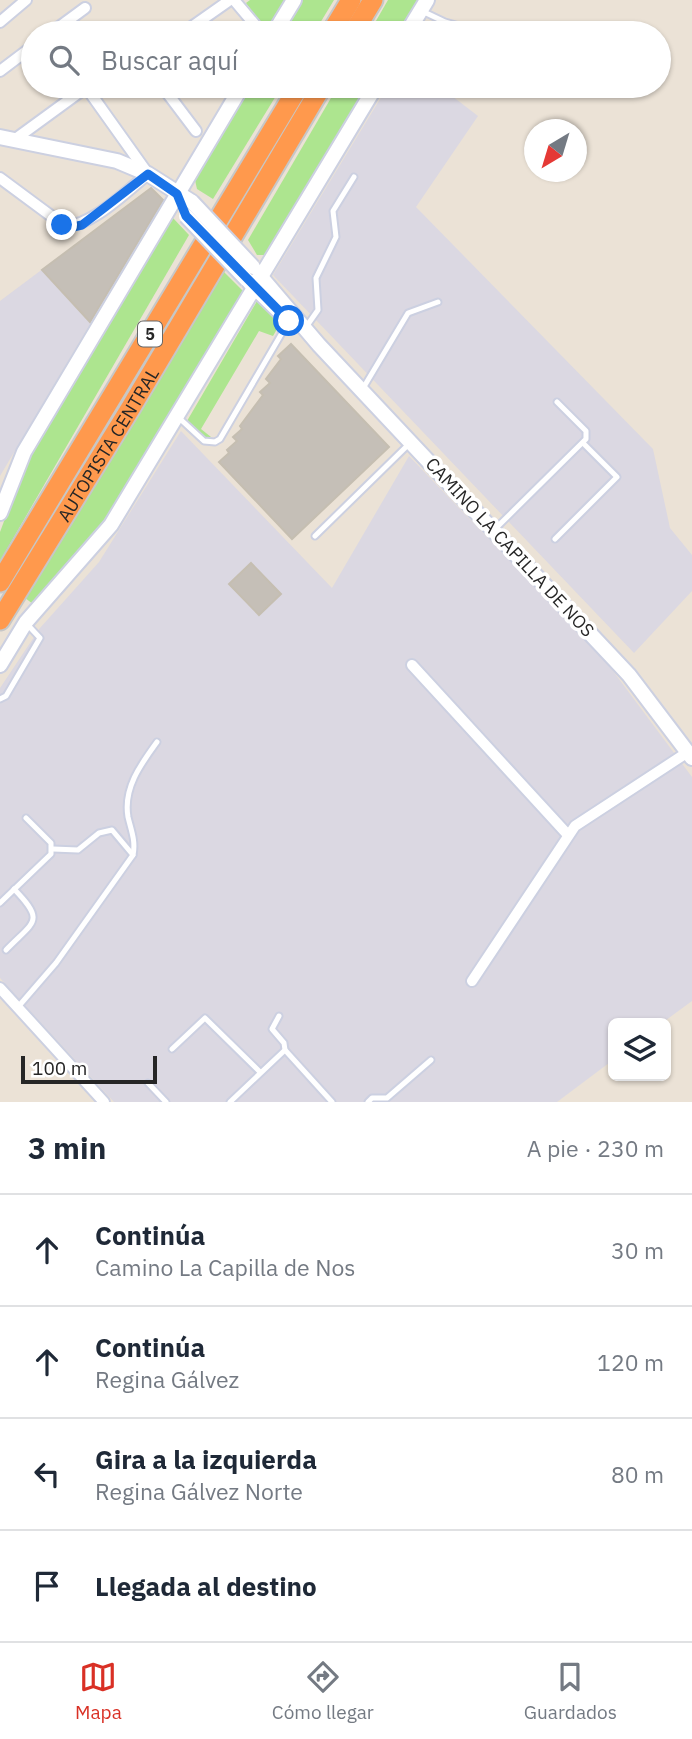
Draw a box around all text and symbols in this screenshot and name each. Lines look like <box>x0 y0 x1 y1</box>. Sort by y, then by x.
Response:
search box <box>21 21 671 98</box>
icon: search <box>45 41 83 79</box>
text: Buscar aquí <box>101 43 238 77</box>
north arrow <box>524 119 587 182</box>
route end <box>46 209 77 240</box>
route start <box>273 305 304 336</box>
road number: 5 <box>138 322 162 346</box>
street label: AUTOPISTA CENTRAL <box>52 363 164 526</box>
street label: CAMINO LA CAPILLA DE NOS <box>421 452 599 642</box>
map controls <box>608 1018 671 1081</box>
button: layers <box>608 1018 671 1081</box>
scale bar <box>21 1053 158 1085</box>
text: 100 m <box>32 1056 87 1080</box>
text: 3 min <box>28 1128 106 1167</box>
text: A pie · 230 m <box>527 1133 664 1163</box>
text: Continúa <box>95 1218 205 1252</box>
icon: ahead <box>28 1231 66 1269</box>
text: 30 m <box>611 1235 664 1265</box>
text: Camino La Capilla de Nos <box>95 1252 355 1282</box>
text: Continúa <box>95 1330 205 1364</box>
icon: ahead <box>28 1343 66 1381</box>
text: 120 m <box>597 1347 664 1377</box>
text: Regina Gálvez <box>95 1364 239 1394</box>
text: Gira a la izquierda <box>95 1442 317 1476</box>
icon: left <box>28 1455 66 1493</box>
text: 80 m <box>611 1459 664 1489</box>
text: Regina Gálvez Norte <box>95 1476 303 1506</box>
icon: arrive <box>28 1567 66 1605</box>
text: Llegada al destino <box>95 1569 317 1603</box>
tab: Mapa <box>75 1658 122 1724</box>
tab: Cómo llegar <box>272 1658 374 1724</box>
tab: Guardados <box>524 1658 617 1724</box>

